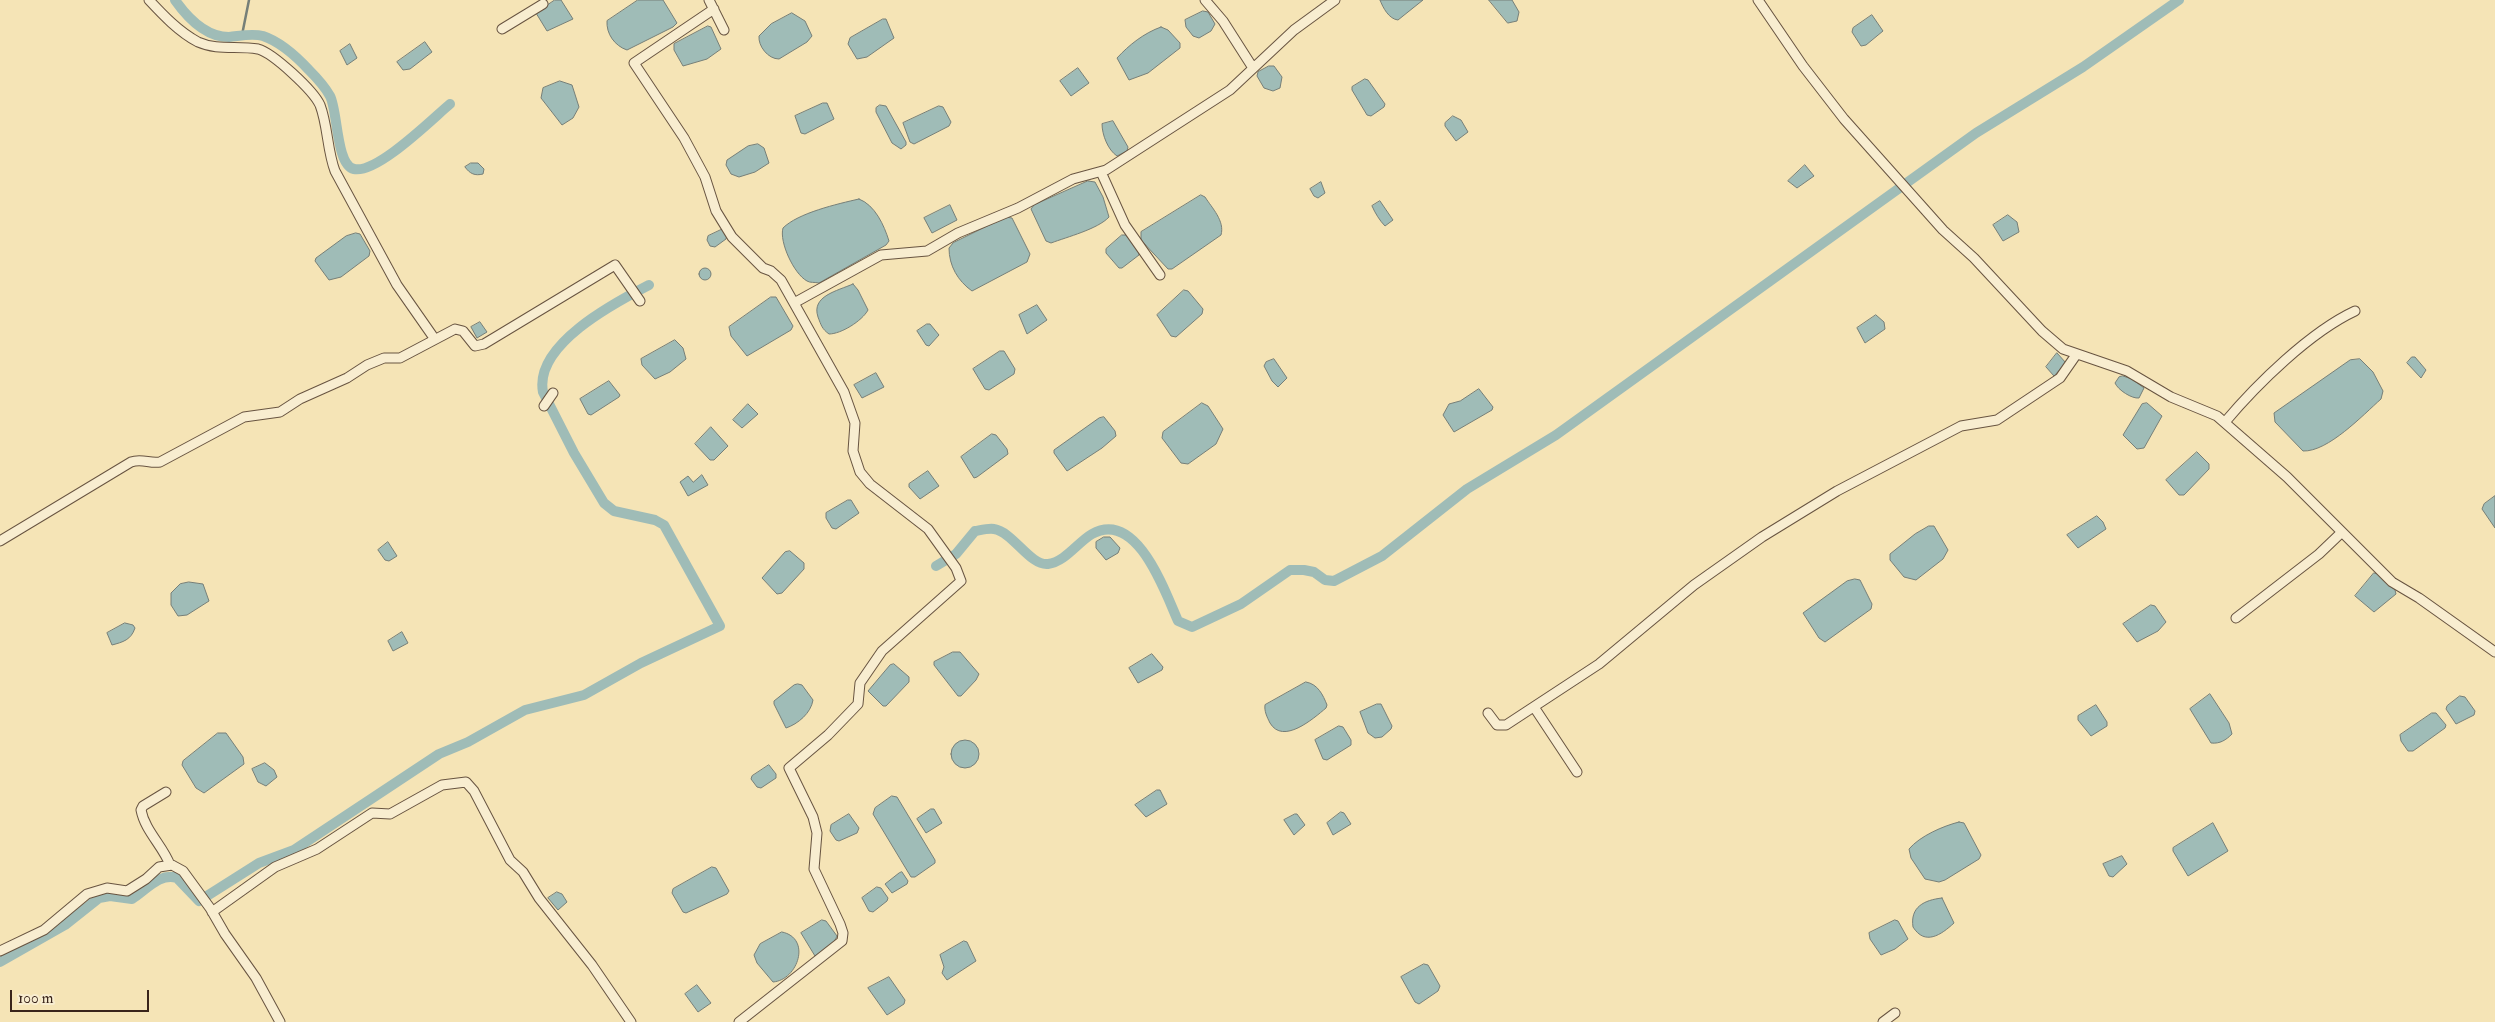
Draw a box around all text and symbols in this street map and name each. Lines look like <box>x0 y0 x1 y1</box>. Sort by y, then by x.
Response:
scale bar <box>12 980 151 1012</box>
text: 100 m <box>18 989 53 1008</box>

